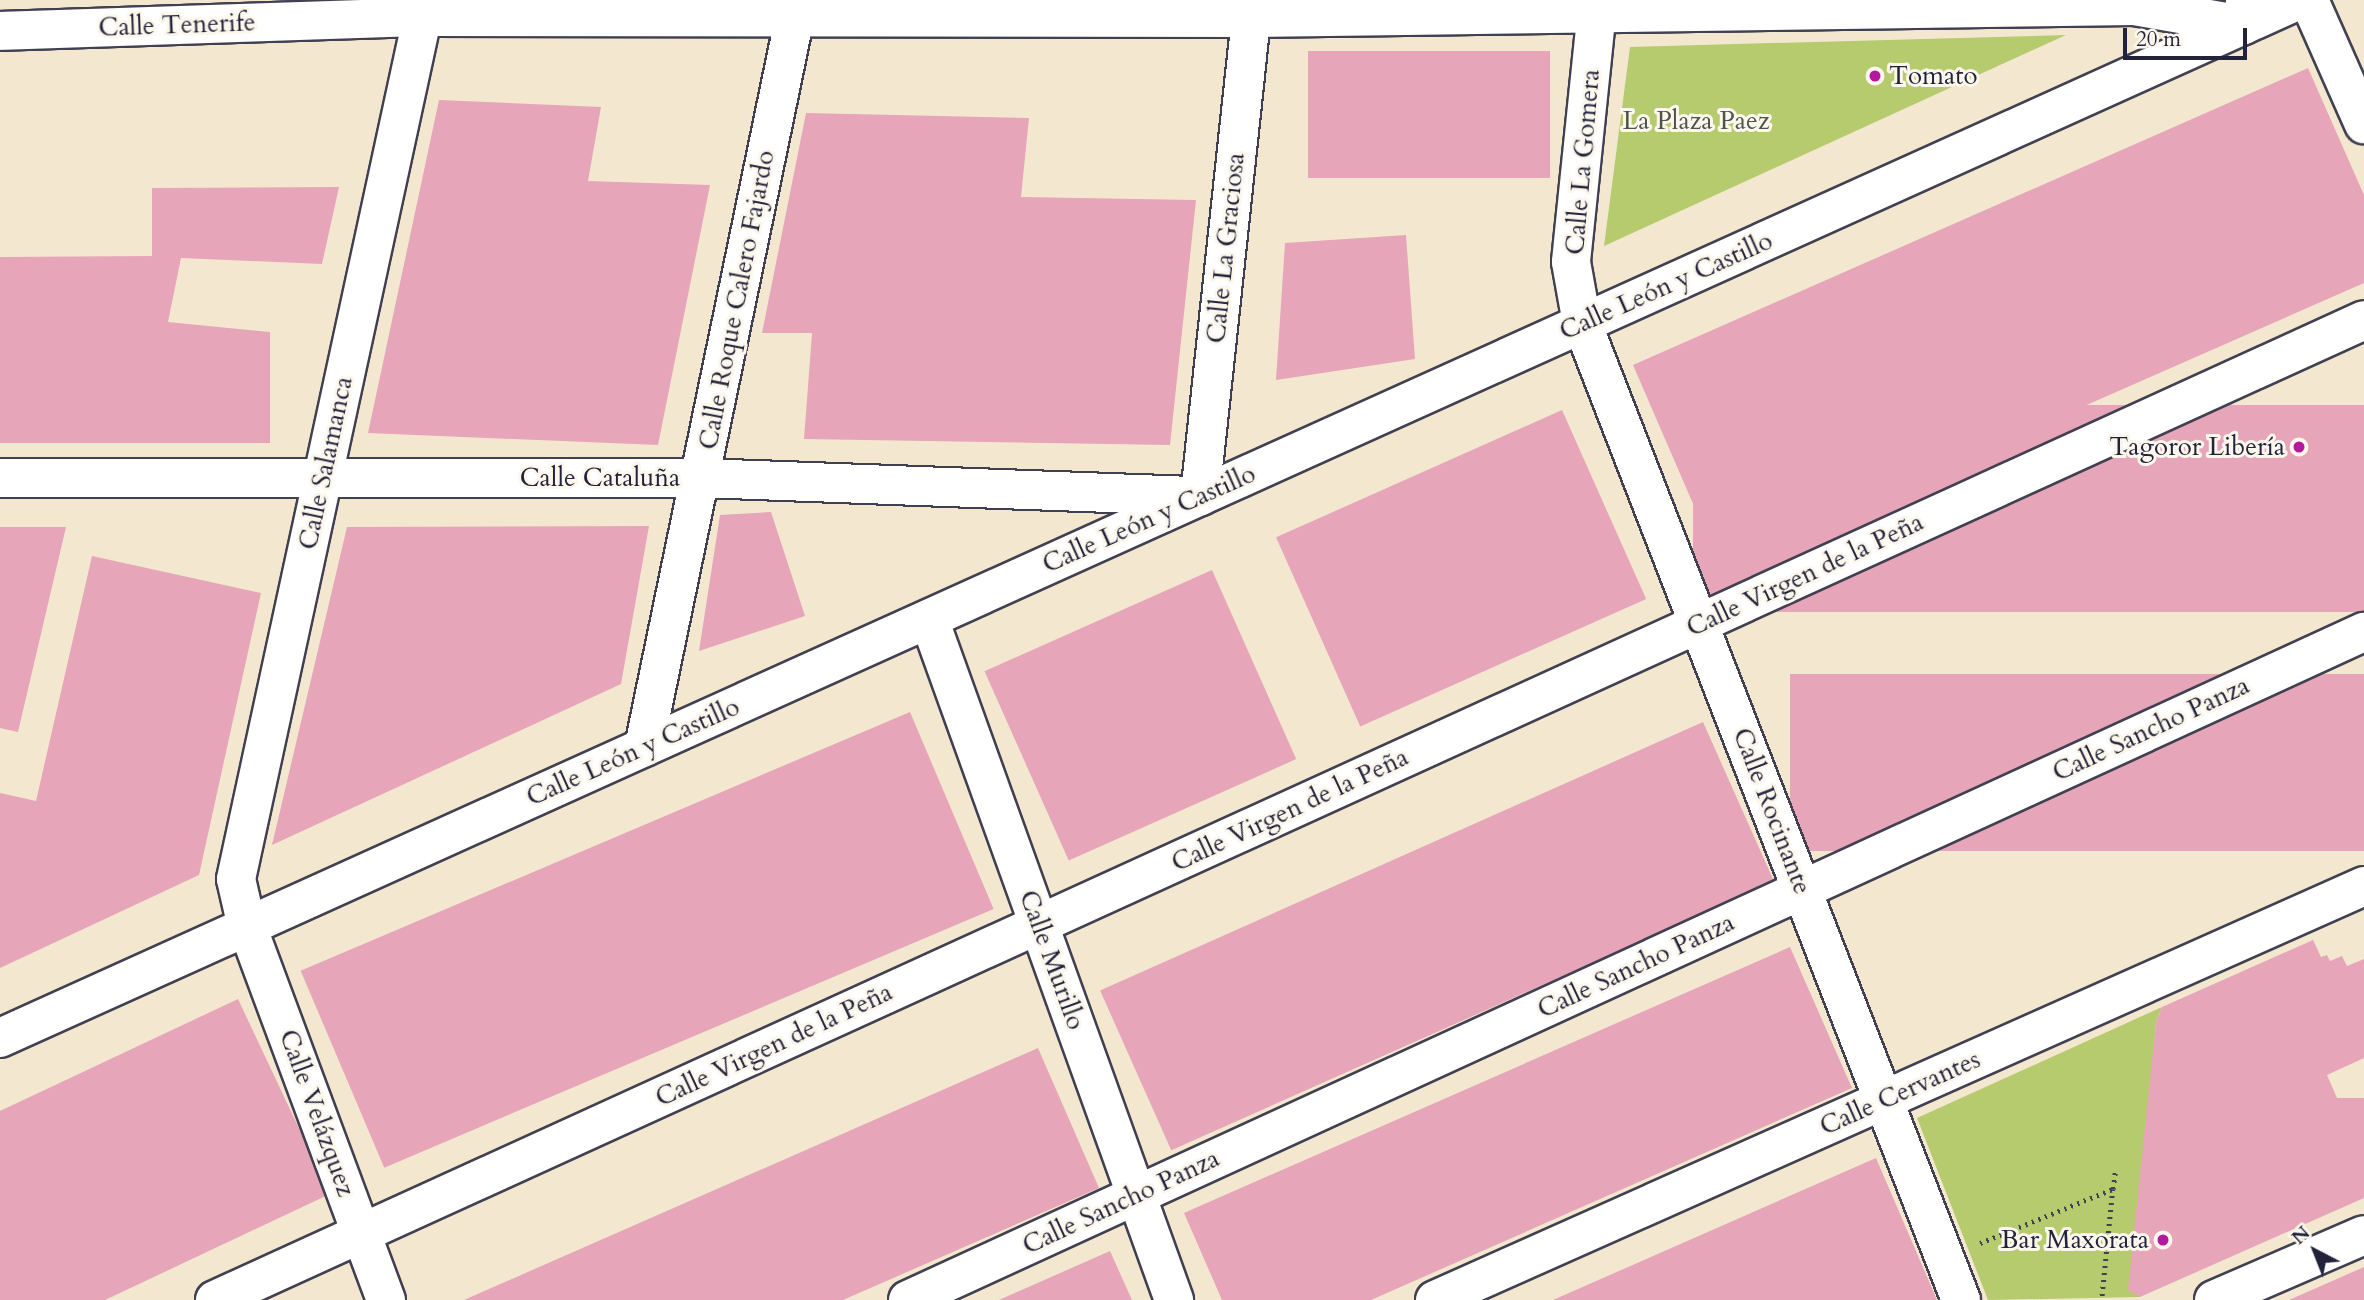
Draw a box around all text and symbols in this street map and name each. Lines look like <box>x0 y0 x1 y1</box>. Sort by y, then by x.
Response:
street label: Calle Tenerife <box>98 7 256 43</box>
scale bar <box>2126 14 2250 58</box>
text: 20 m <box>2136 25 2181 54</box>
place label: Tomato <box>1889 60 1978 92</box>
street label: Calle La Gomera <box>1559 68 1607 256</box>
marker: Tomato <box>1867 68 1883 84</box>
park label: La Plaza Paez <box>1622 105 1770 137</box>
street label: Calle Roque Calero Fajardo <box>693 148 781 452</box>
street label: Calle La Graciosa <box>1200 151 1252 345</box>
street label: Calle León y Castillo <box>1555 225 1777 347</box>
street label: Calle Salamanca <box>292 374 360 552</box>
place label: Tagoror Libería <box>2109 431 2285 463</box>
marker: Tagoror Libería <box>2291 439 2307 455</box>
street label: Calle León y Castillo <box>1038 458 1260 580</box>
street label: Calle Cataluña <box>520 462 680 494</box>
street label: Calle Virgen de la Peña <box>1682 506 1928 644</box>
street label: Calle Sancho Panza <box>2048 670 2254 788</box>
street label: Calle León y Castillo <box>522 691 744 813</box>
street label: Calle Rocinante <box>1726 724 1818 898</box>
street label: Calle Virgen de la Peña <box>1167 741 1413 879</box>
street label: Calle Murillo <box>1012 886 1092 1034</box>
street label: Calle Sancho Panza <box>1533 907 1739 1025</box>
street label: Calle Virgen de la Peña <box>651 976 897 1114</box>
street label: Calle Velázquez <box>272 1025 362 1201</box>
street label: Calle Cervantes <box>1815 1044 1985 1142</box>
street label: Calle Sancho Panza <box>1018 1143 1224 1261</box>
north arrow <box>2280 1216 2350 1286</box>
text: N <box>2286 1220 2316 1251</box>
place label: Bar Maxorata <box>2001 1224 2149 1256</box>
marker: Bar Maxorata <box>2155 1232 2171 1248</box>

